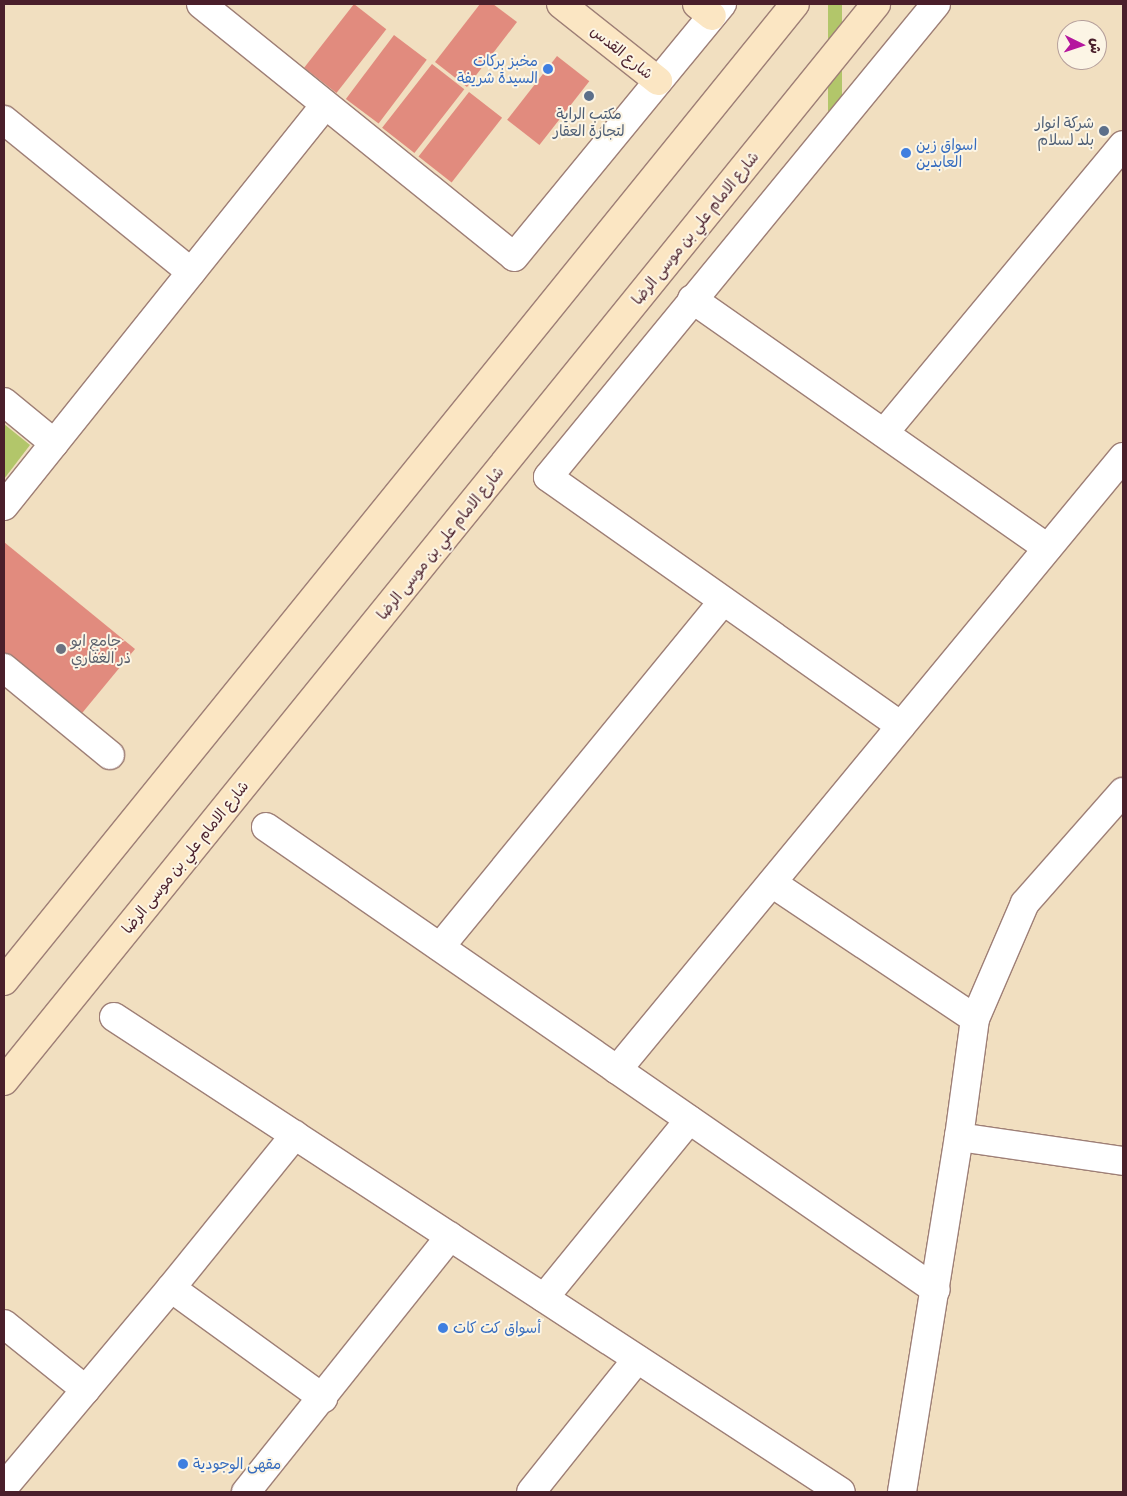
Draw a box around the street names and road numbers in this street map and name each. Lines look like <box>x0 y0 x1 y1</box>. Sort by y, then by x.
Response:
street label: شارع القدس <box>587 21 657 83</box>
street label: شارع الامام علي بن موسى الرضا <box>628 148 762 308</box>
street label: شارع الامام علي بن موسى الرضا <box>373 463 507 623</box>
street label: شارع الامام علي بن موسى الرضا <box>118 777 252 937</box>

